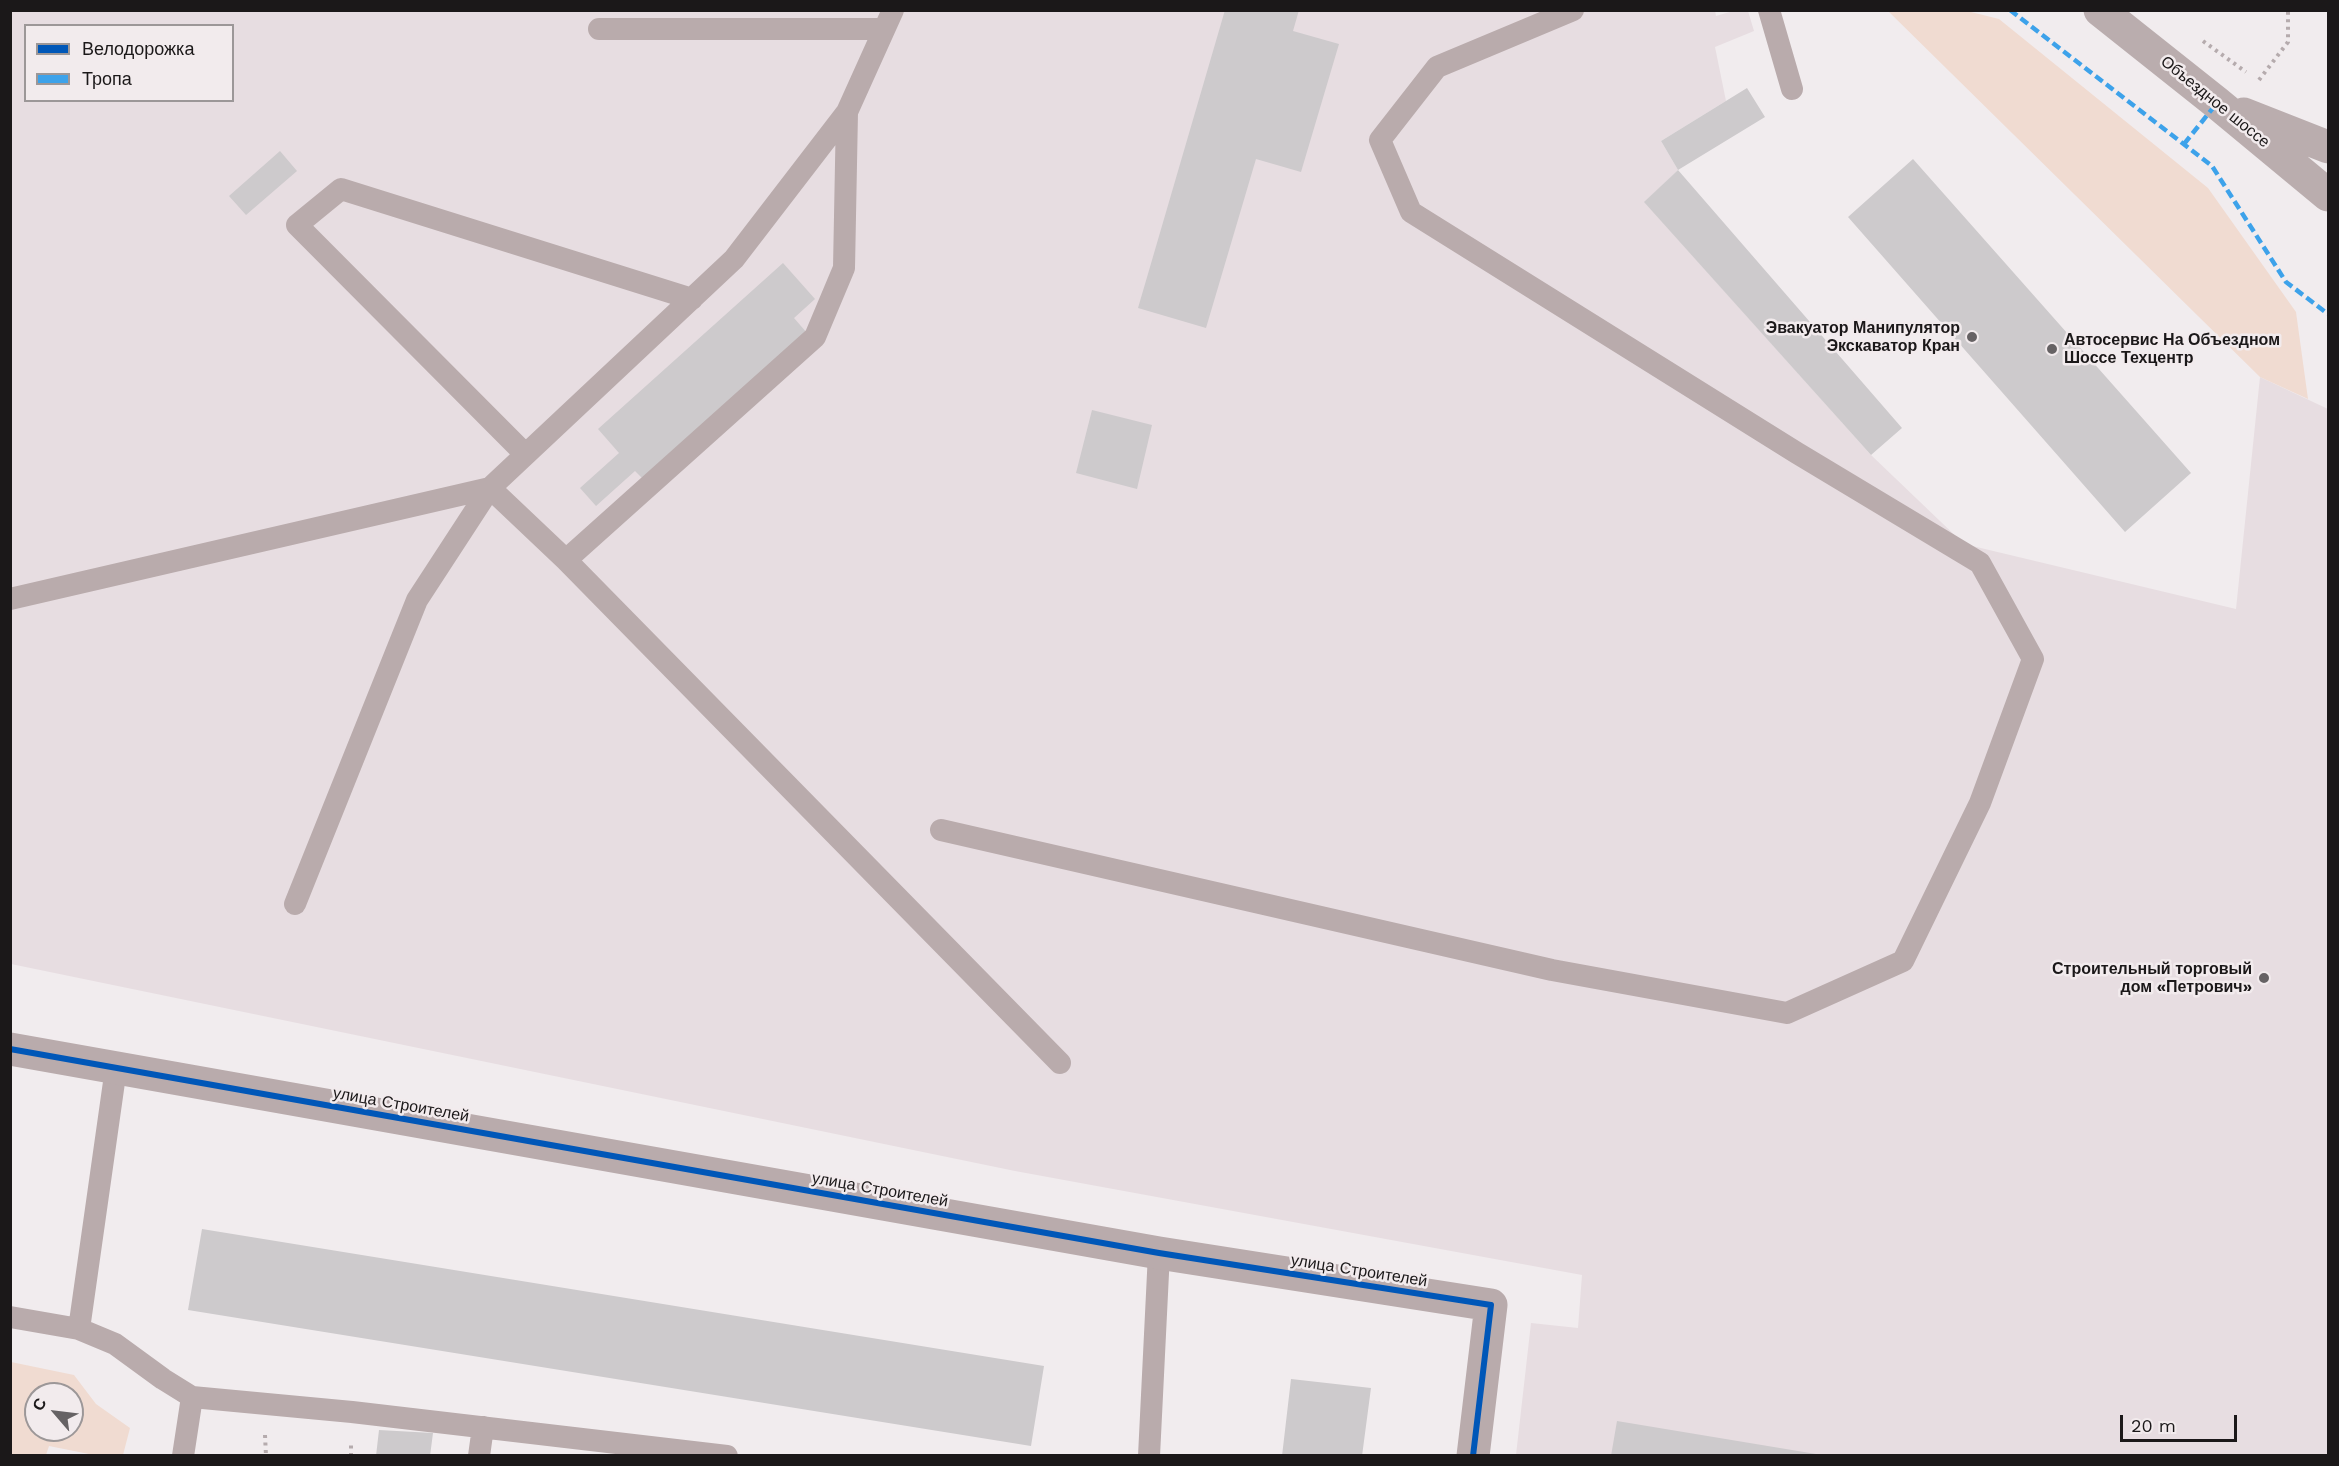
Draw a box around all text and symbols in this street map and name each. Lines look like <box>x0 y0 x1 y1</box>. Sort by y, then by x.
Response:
legend <box>24 24 234 102</box>
text: Велодорожка <box>82 38 194 59</box>
street label: Объездное шоссе <box>2157 52 2273 152</box>
text: Тропа <box>82 68 132 89</box>
place label: Эвакуатор Манипулятор Экскаватор Кран <box>1766 318 1960 356</box>
marker: Эвакуатор Манипулятор Экскаватор Кран <box>1965 330 1979 344</box>
place label: Автосервис На Объездном Шоссе Техцентр <box>2064 330 2280 368</box>
marker: Автосервис На Объездном Шоссе Техцентр <box>2045 342 2059 356</box>
place label: Строительный торговый дом «Петрович» <box>2052 959 2252 997</box>
marker: Строительный торговый дом «Петрович» <box>2257 971 2271 985</box>
street label: улица Строителей <box>332 1084 470 1126</box>
street label: улица Строителей <box>811 1169 949 1211</box>
street label: улица Строителей <box>1289 1251 1429 1291</box>
north arrow <box>24 1382 84 1442</box>
text: С <box>28 1395 51 1414</box>
scale bar <box>2123 1403 2240 1441</box>
text: 20 m <box>2131 1415 2176 1436</box>

